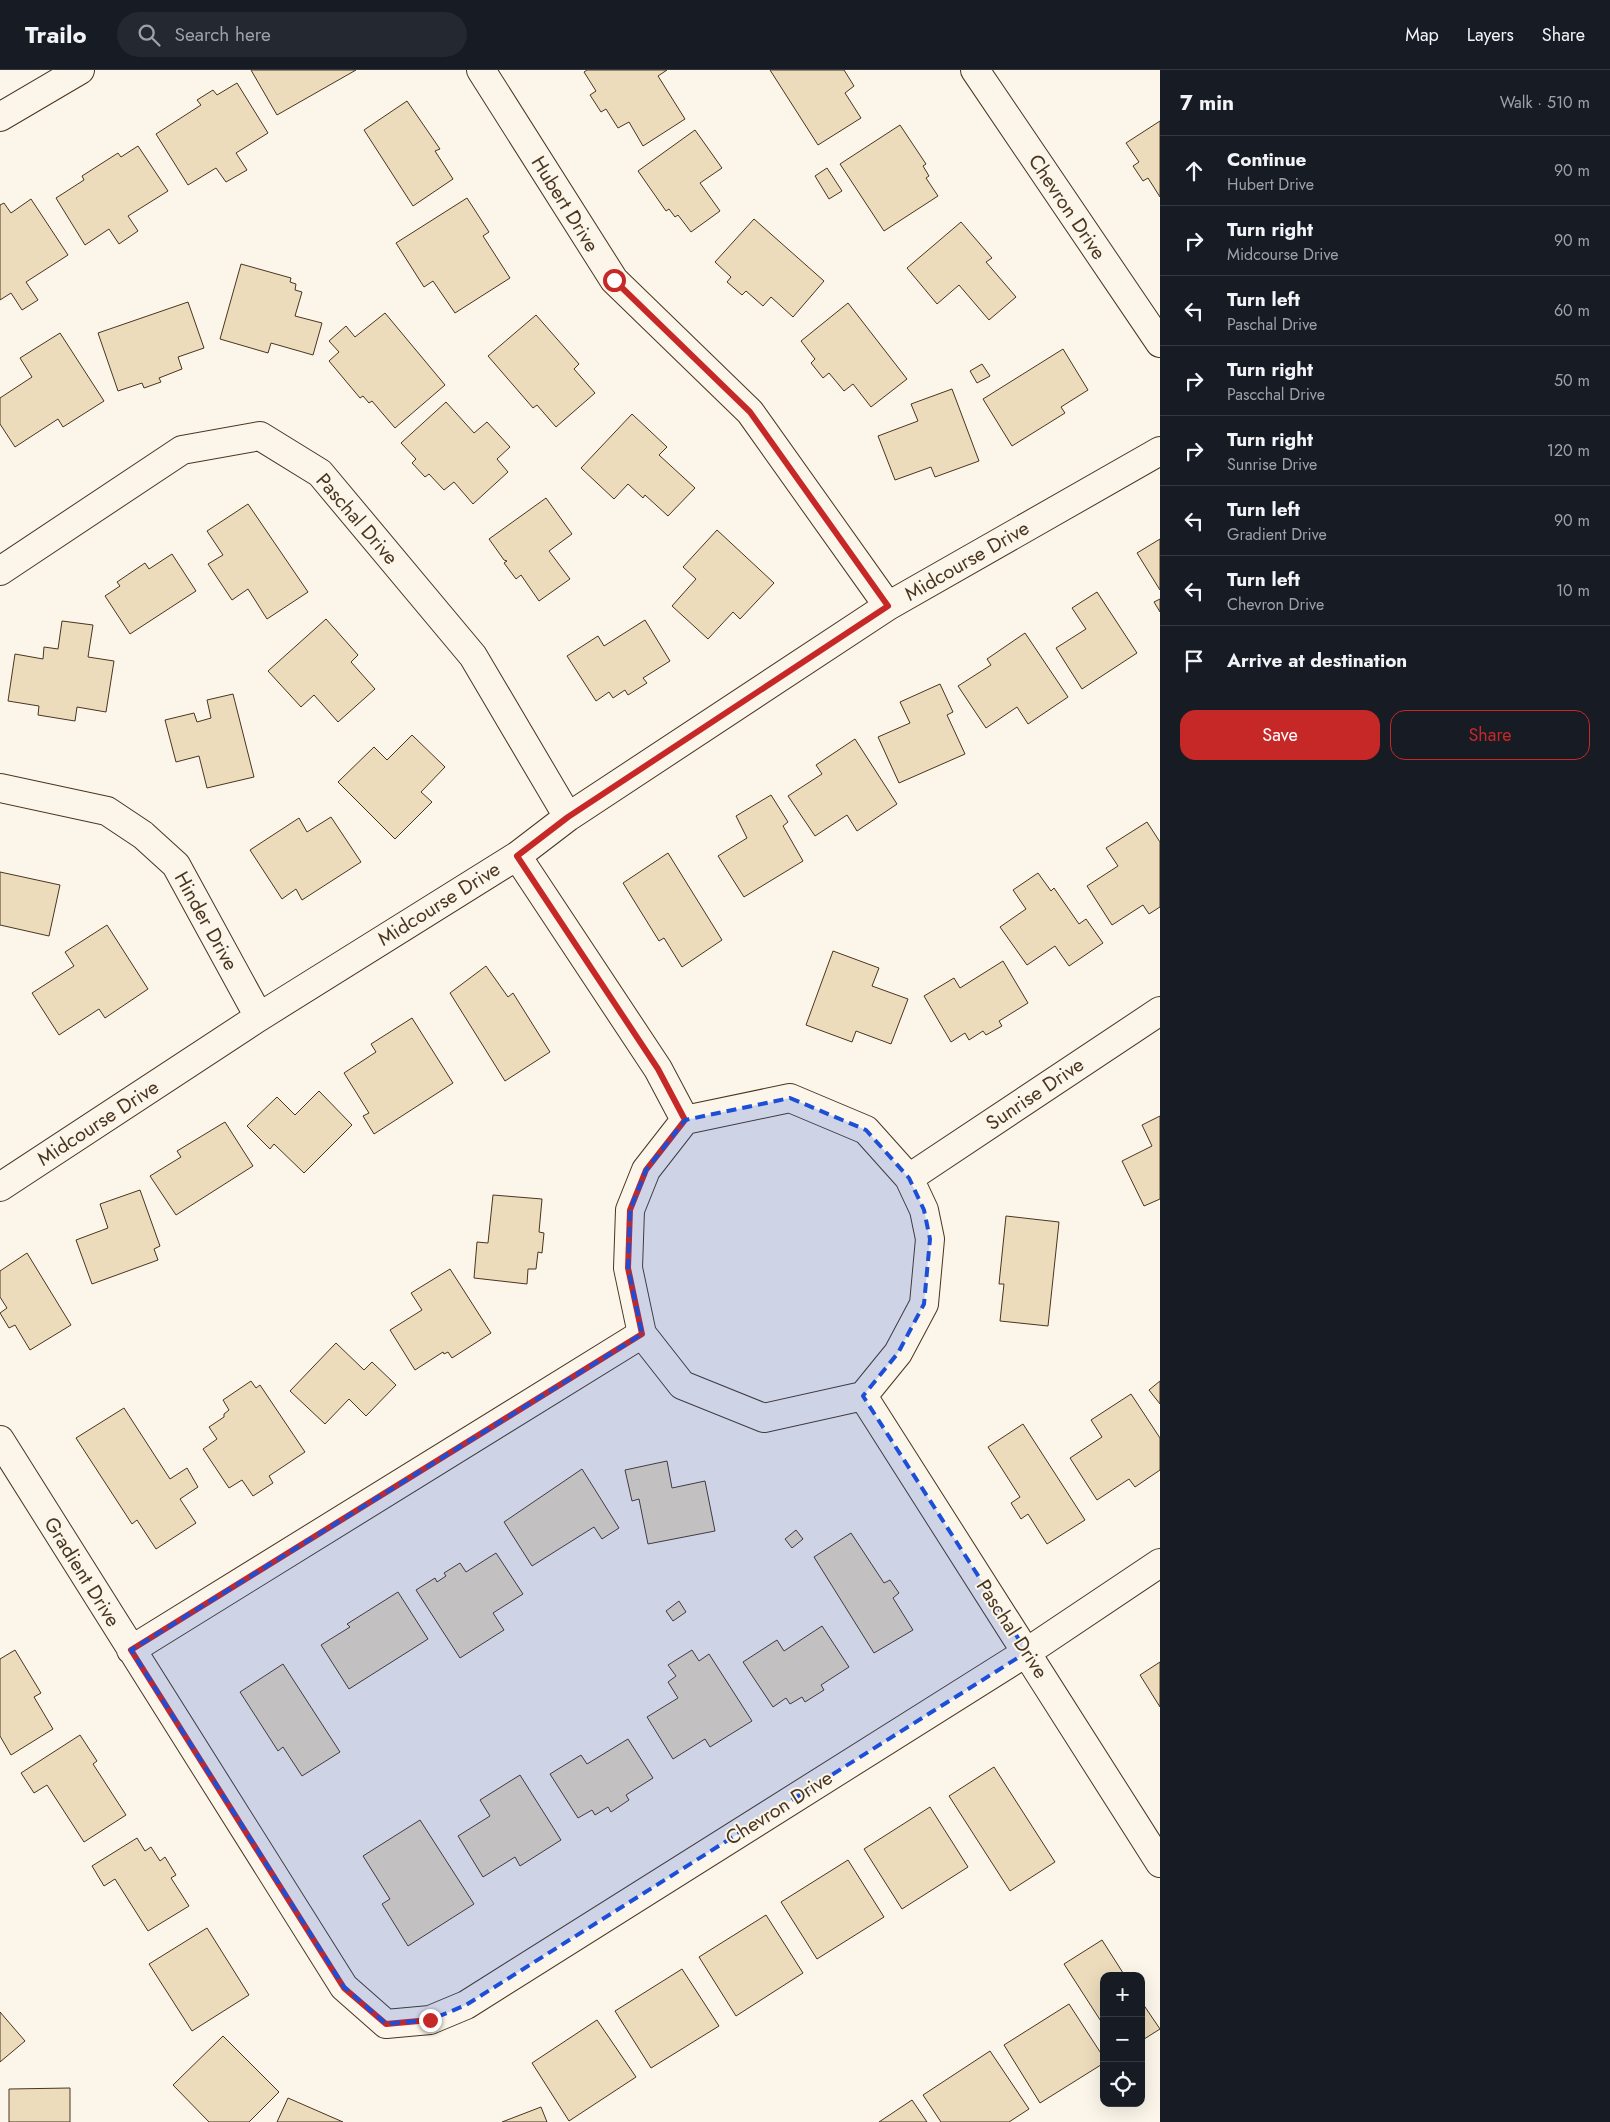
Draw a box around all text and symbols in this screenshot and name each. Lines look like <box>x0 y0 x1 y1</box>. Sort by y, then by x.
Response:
search box <box>117 12 467 57</box>
text: Trailo <box>25 17 87 52</box>
icon: search <box>135 21 163 49</box>
text: Search here <box>175 21 271 48</box>
text: Map <box>1405 22 1439 48</box>
text: Layers <box>1467 22 1514 48</box>
text: Share <box>1542 22 1585 48</box>
text: 7 min <box>1180 88 1234 118</box>
text: Walk · 510 m <box>1500 91 1590 114</box>
text: Continue <box>1227 146 1306 173</box>
street label: Chevron Drive <box>1021 149 1113 265</box>
street label: Hubert Drive <box>524 150 606 258</box>
icon: ahead <box>1180 157 1208 185</box>
text: 90 m <box>1554 159 1590 182</box>
text: Hubert Drive <box>1227 173 1314 196</box>
text: Turn right <box>1227 216 1313 243</box>
icon: right <box>1180 227 1208 255</box>
text: 90 m <box>1554 229 1590 252</box>
text: Midcourse Drive <box>1227 243 1339 266</box>
route start <box>603 269 626 292</box>
text: Turn left <box>1227 286 1300 313</box>
icon: left <box>1180 297 1208 325</box>
text: 60 m <box>1554 299 1590 322</box>
text: Paschal Drive <box>1227 313 1317 336</box>
text: Turn right <box>1227 356 1313 383</box>
icon: right <box>1180 367 1208 395</box>
text: 50 m <box>1554 369 1590 392</box>
text: Pascchal Drive <box>1227 383 1325 406</box>
text: Turn right <box>1227 426 1313 453</box>
icon: right <box>1180 437 1208 465</box>
text: 120 m <box>1547 439 1590 462</box>
text: Sunrise Drive <box>1227 453 1317 476</box>
street label: Paschal Drive <box>309 467 405 571</box>
text: Turn left <box>1227 496 1300 523</box>
icon: left <box>1180 507 1208 535</box>
text: 90 m <box>1554 509 1590 532</box>
street label: Midcourse Drive <box>899 514 1035 608</box>
text: Gradient Drive <box>1227 523 1327 546</box>
text: Turn left <box>1227 566 1300 593</box>
icon: left <box>1180 577 1208 605</box>
text: 10 m <box>1556 579 1590 602</box>
text: Chevron Drive <box>1227 593 1324 616</box>
icon: arrive <box>1180 647 1208 675</box>
text: Arrive at destination <box>1227 647 1407 674</box>
button: Save <box>1180 710 1380 760</box>
button: Share <box>1390 710 1590 760</box>
street label: Midcourse Drive <box>372 855 506 953</box>
street label: Hinder Drive <box>167 866 245 976</box>
street label: Sunrise Drive <box>980 1050 1090 1138</box>
street label: Midcourse Drive <box>32 1073 164 1173</box>
street label: Gradient Drive <box>37 1511 127 1633</box>
street label: Paschal Drive <box>969 1574 1055 1684</box>
street label: Chevron Drive <box>720 1764 838 1852</box>
map controls <box>1100 1972 1145 2107</box>
button: + <box>1100 1972 1145 2017</box>
route end <box>419 2009 442 2032</box>
button: − <box>1100 2017 1145 2062</box>
button: locate <box>1100 2062 1145 2107</box>

